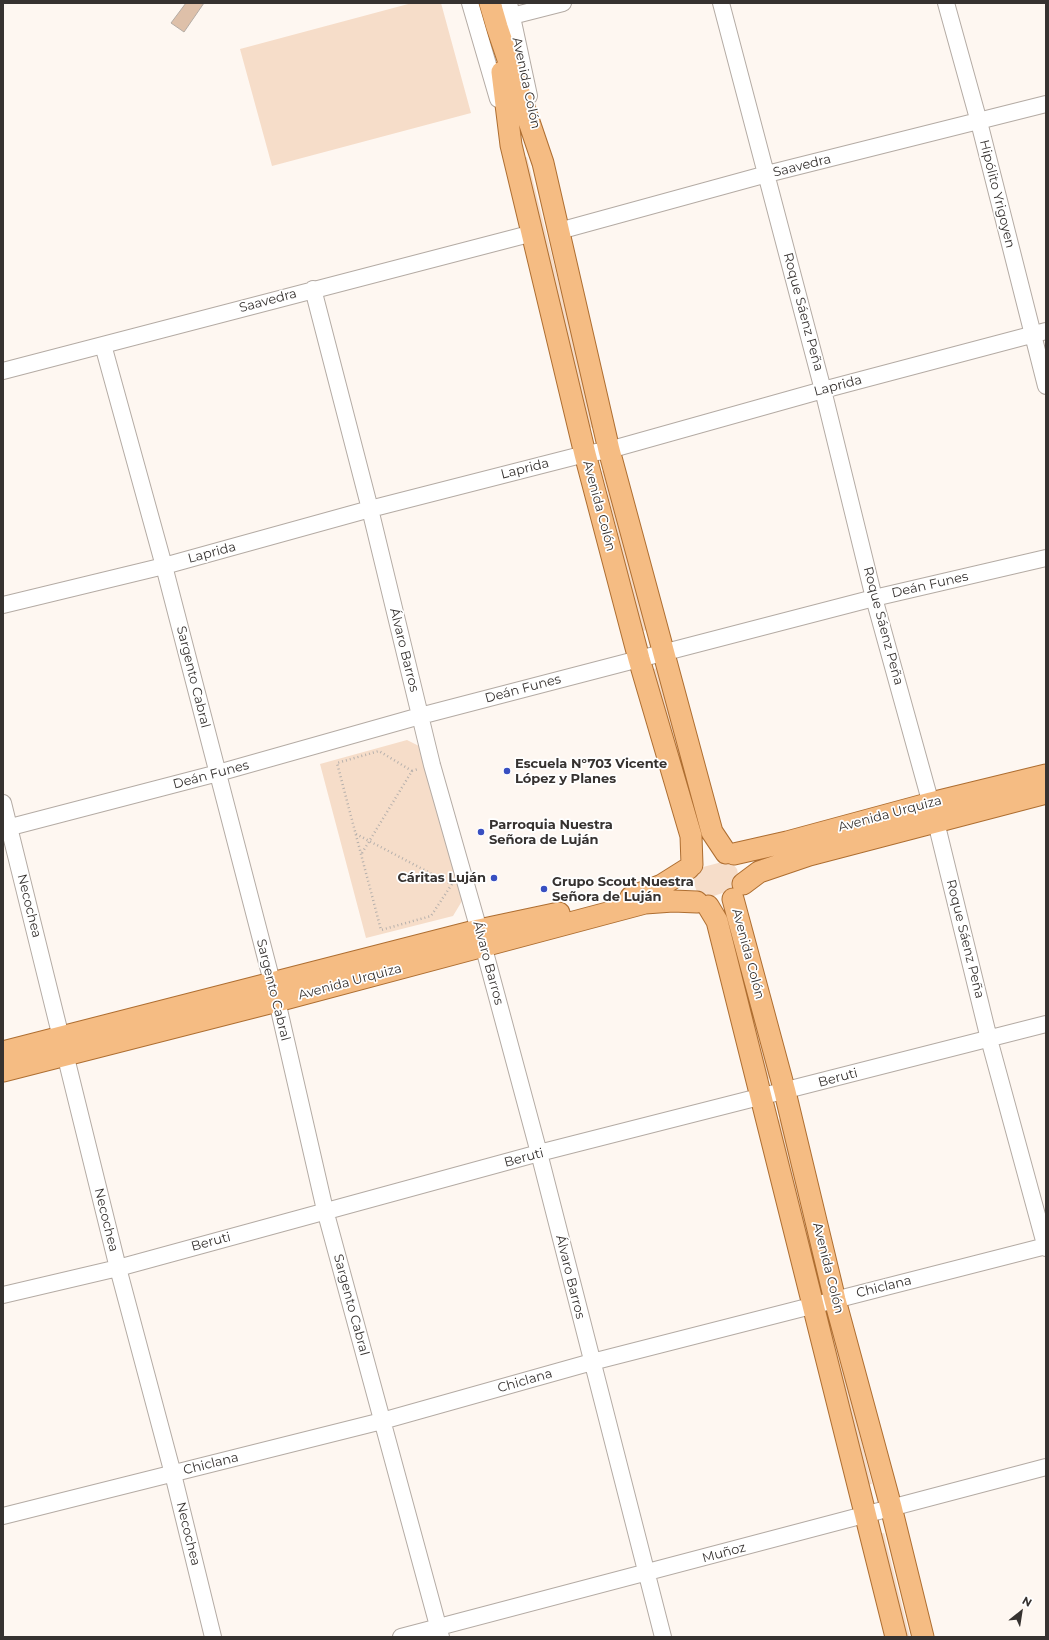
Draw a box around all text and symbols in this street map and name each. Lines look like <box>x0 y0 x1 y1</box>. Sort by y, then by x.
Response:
street label: Avenida Colón <box>509 36 543 130</box>
street label: Hipólito Yrigoyen <box>976 138 1018 250</box>
street label: Saavedra <box>771 151 833 181</box>
street label: Roque Sáenz Peña <box>780 251 826 373</box>
street label: Saavedra <box>237 286 299 316</box>
street label: Laprida <box>812 372 864 400</box>
street label: Laprida <box>499 455 551 483</box>
street label: Avenida Colón <box>579 459 619 553</box>
street label: Laprida <box>186 539 238 567</box>
street label: Roque Sáenz Peña <box>860 565 906 687</box>
street label: Deán Funes <box>890 569 970 601</box>
street label: Álvaro Barros <box>386 606 422 694</box>
street label: Sargento Cabral <box>173 625 213 729</box>
street label: Deán Funes <box>483 671 563 707</box>
place label: Escuela N°703 Vicente López y Planes <box>515 756 667 787</box>
street label: Deán Funes <box>171 757 251 793</box>
marker: Escuela N°703 Vicente López y Planes <box>502 766 512 776</box>
street label: Avenida Urquiza <box>837 793 943 835</box>
place label: Parroquia Nuestra Señora de Luján <box>489 817 613 848</box>
marker: Parroquia Nuestra Señora de Luján <box>476 827 486 837</box>
place label: Cáritas Luján <box>397 870 486 886</box>
street label: Necochea <box>14 873 44 939</box>
marker: Cáritas Luján <box>489 873 499 883</box>
place label: Grupo Scout Nuestra Señora de Luján <box>552 874 694 905</box>
street label: Roque Sáenz Peña <box>943 878 987 1000</box>
marker: Grupo Scout Nuestra Señora de Luján <box>539 884 549 894</box>
street label: Avenida Colón <box>728 907 768 1001</box>
street label: Álvaro Barros <box>469 919 507 1007</box>
street label: Sargento Cabral <box>253 938 293 1042</box>
street label: Avenida Urquiza <box>297 961 403 1003</box>
street label: Beruti <box>816 1065 860 1091</box>
street label: Beruti <box>502 1145 546 1171</box>
street label: Necochea <box>91 1187 121 1253</box>
street label: Avenida Colón <box>809 1221 847 1315</box>
street label: Beruti <box>189 1229 233 1255</box>
street label: Álvaro Barros <box>552 1233 588 1321</box>
street label: Sargento Cabral <box>330 1253 372 1357</box>
street label: Chiclana <box>855 1273 913 1301</box>
street label: Chiclana <box>496 1366 554 1396</box>
street label: Chiclana <box>182 1450 240 1478</box>
street label: Necochea <box>173 1501 203 1567</box>
street label: Muñoz <box>700 1540 748 1566</box>
north arrow <box>1001 1592 1041 1632</box>
text: N <box>1020 1593 1034 1610</box>

